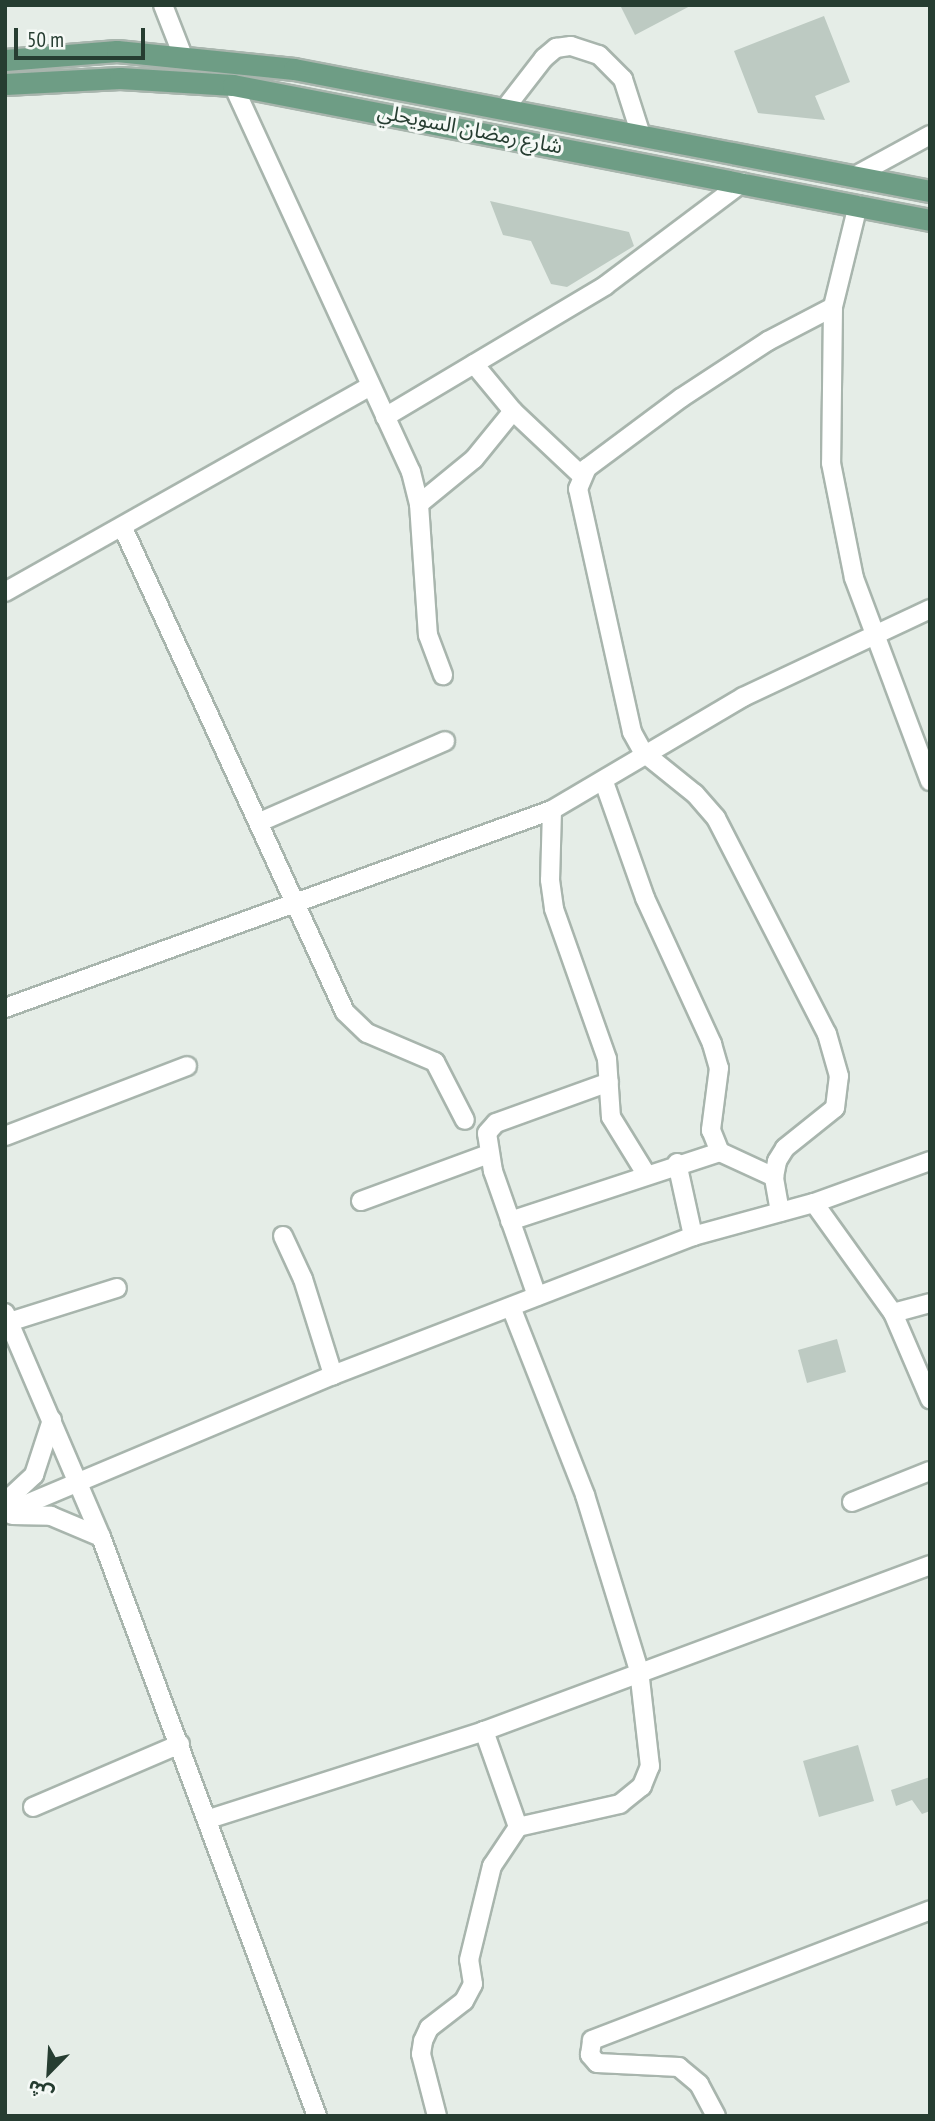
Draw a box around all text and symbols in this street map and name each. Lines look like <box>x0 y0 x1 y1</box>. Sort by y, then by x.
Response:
scale bar <box>18 14 149 58</box>
text: 50 m <box>27 26 64 53</box>
street label: شارع رمضان السويحلي <box>375 99 565 159</box>
north arrow <box>14 2037 84 2107</box>
text: ش <box>24 2075 57 2107</box>

